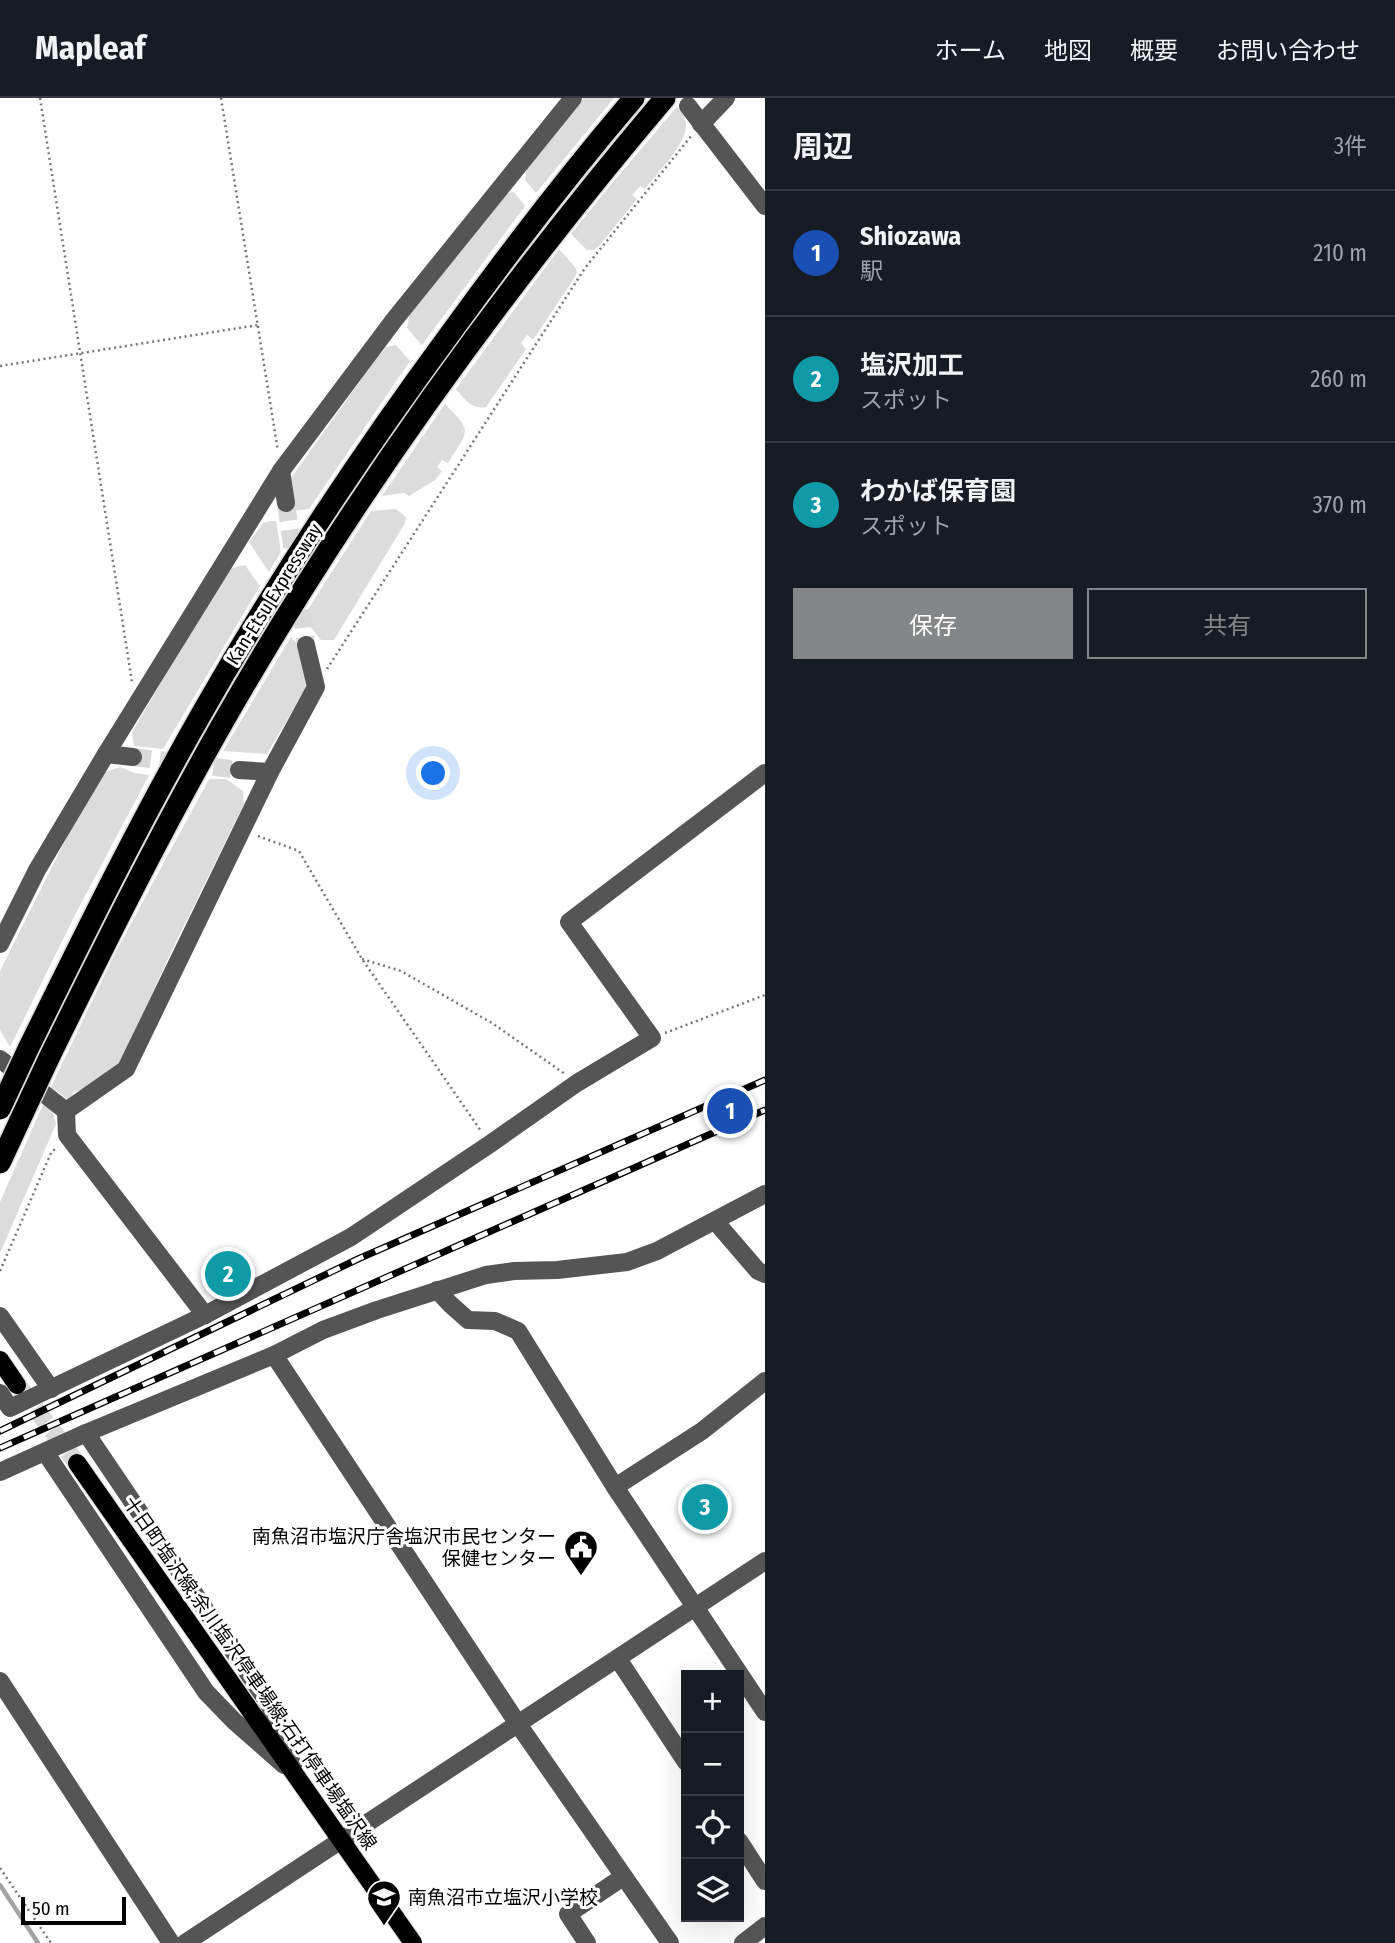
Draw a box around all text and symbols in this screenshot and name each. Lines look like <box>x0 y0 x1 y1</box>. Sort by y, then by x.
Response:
text: Mapleaf <box>35 28 146 68</box>
text: ホーム <box>935 37 1006 65</box>
text: 地図 <box>1044 37 1092 65</box>
text: 概要 <box>1130 37 1178 65</box>
text: お問い合わせ <box>1216 37 1360 65</box>
text: 周辺 <box>793 129 853 165</box>
text: 3件 <box>1334 132 1367 160</box>
text: Shiozawa <box>860 221 961 252</box>
text: 1 <box>811 239 821 267</box>
text: 210 m <box>1313 239 1367 267</box>
text: 駅 <box>860 257 883 285</box>
text: 塩沢加工 <box>860 350 964 381</box>
text: 2 <box>811 365 821 393</box>
text: 260 m <box>1310 365 1367 393</box>
text: スポット <box>860 386 952 414</box>
text: わかば保育園 <box>860 476 1016 507</box>
text: 3 <box>811 491 821 519</box>
text: 370 m <box>1313 491 1367 519</box>
text: スポット <box>860 512 952 540</box>
street label: Kan-Etsu Expressway <box>221 519 327 669</box>
button: 保存 <box>793 588 1073 659</box>
button: 共有 <box>1087 588 1367 659</box>
your location <box>416 756 450 790</box>
pin: 1 <box>707 1085 753 1137</box>
pin: 2 <box>205 1248 251 1300</box>
pin: 3 <box>682 1481 728 1533</box>
street label: 十日町塩沢線;余川塩沢停車場線;石打停車場塩沢線 <box>118 1492 382 1854</box>
place label: 南魚沼市塩沢庁舎塩沢市民センター 保健センター <box>252 1525 556 1570</box>
public building icon: 南魚沼市塩沢庁舎塩沢市民センター 保健センター <box>562 1528 600 1577</box>
map controls <box>681 1670 744 1922</box>
button: + <box>681 1670 744 1733</box>
button: − <box>681 1733 744 1796</box>
button: locate <box>681 1796 744 1859</box>
button: layers <box>681 1859 744 1922</box>
school or university icon: 南魚沼市立塩沢小学校 <box>365 1878 403 1927</box>
place label: 南魚沼市立塩沢小学校 <box>408 1886 598 1909</box>
scale bar <box>21 1894 126 1926</box>
text: 50 m <box>32 1897 70 1920</box>

